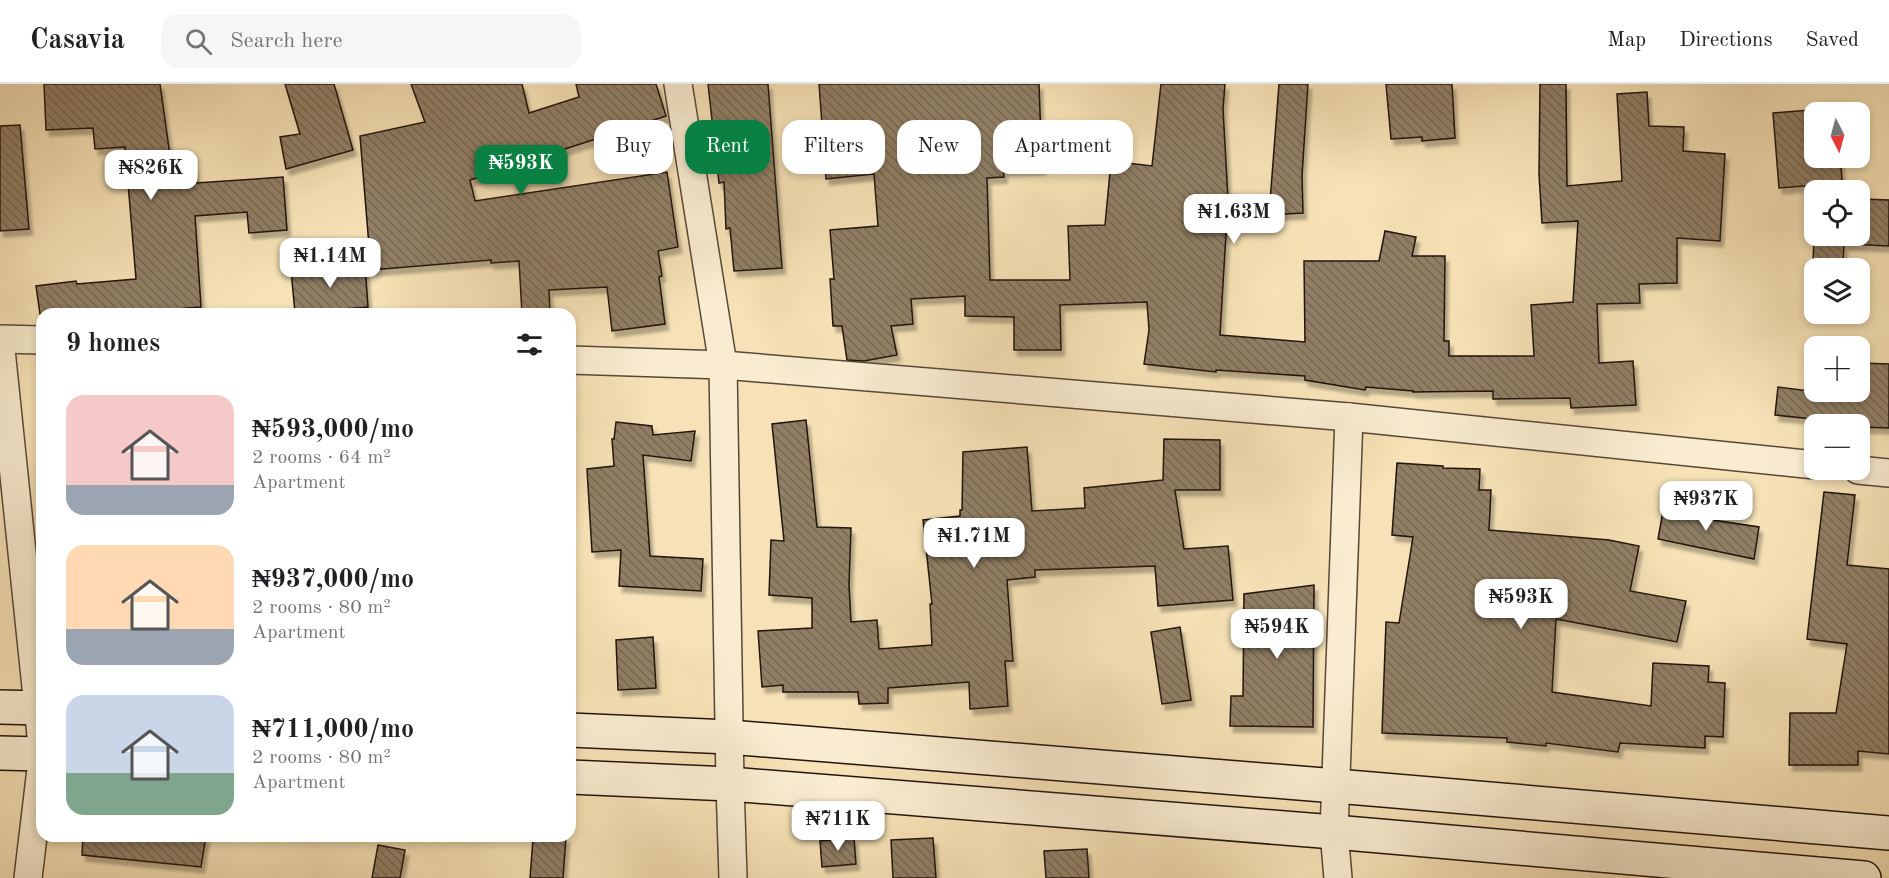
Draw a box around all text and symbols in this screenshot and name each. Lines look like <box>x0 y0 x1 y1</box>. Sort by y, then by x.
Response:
search box <box>161 14 581 68</box>
icon: search <box>182 25 215 58</box>
text: Casavia <box>30 27 125 55</box>
text: Search here <box>230 30 343 52</box>
text: Map <box>1607 30 1646 51</box>
text: Directions <box>1679 30 1773 51</box>
text: Saved <box>1806 30 1859 51</box>
north arrow <box>1804 102 1870 168</box>
map controls <box>1804 102 1870 480</box>
chip: Buy <box>594 120 673 174</box>
chip: Rent <box>685 120 770 174</box>
chip: Filters <box>782 120 885 174</box>
chip: New <box>897 120 981 174</box>
chip: Apartment <box>993 120 1133 174</box>
pin: ₦593K <box>479 145 563 196</box>
pin: ₦826K <box>109 150 193 201</box>
text: ₦593K <box>489 154 553 174</box>
text: ₦826K <box>119 159 183 179</box>
button: locate <box>1804 180 1870 246</box>
pin: ₦1.63M <box>1185 194 1283 245</box>
text: ₦1.63M <box>1198 203 1270 223</box>
pin: ₦1.14M <box>281 238 379 289</box>
text: ₦1.14M <box>294 247 366 267</box>
button: layers <box>1804 258 1870 324</box>
icon: filters <box>513 328 546 361</box>
text: 9 homes <box>66 331 160 357</box>
button: + <box>1804 336 1870 402</box>
button: − <box>1804 414 1870 480</box>
text: ₦593,000/mo <box>252 417 414 443</box>
icon: home <box>114 419 186 491</box>
text: 2 rooms · 64 m² <box>252 448 391 468</box>
text: Apartment <box>252 473 346 493</box>
pin: ₦937K <box>1664 481 1748 532</box>
text: ₦937K <box>1674 490 1738 510</box>
pin: ₦1.71M <box>925 518 1023 569</box>
text: ₦1.71M <box>938 527 1010 547</box>
text: ₦937,000/mo <box>252 567 414 593</box>
icon: home <box>114 569 186 641</box>
pin: ₦593K <box>1479 579 1563 630</box>
text: ₦593K <box>1489 588 1553 608</box>
text: 2 rooms · 80 m² <box>252 598 391 618</box>
pin: ₦594K <box>1235 609 1319 660</box>
text: ₦594K <box>1245 618 1309 638</box>
text: Apartment <box>252 623 346 643</box>
text: ₦711,000/mo <box>252 717 414 743</box>
icon: home <box>114 719 186 791</box>
text: 2 rooms · 80 m² <box>252 748 391 768</box>
text: Apartment <box>252 773 346 793</box>
pin: ₦711K <box>796 801 880 852</box>
text: ₦711K <box>806 810 870 830</box>

